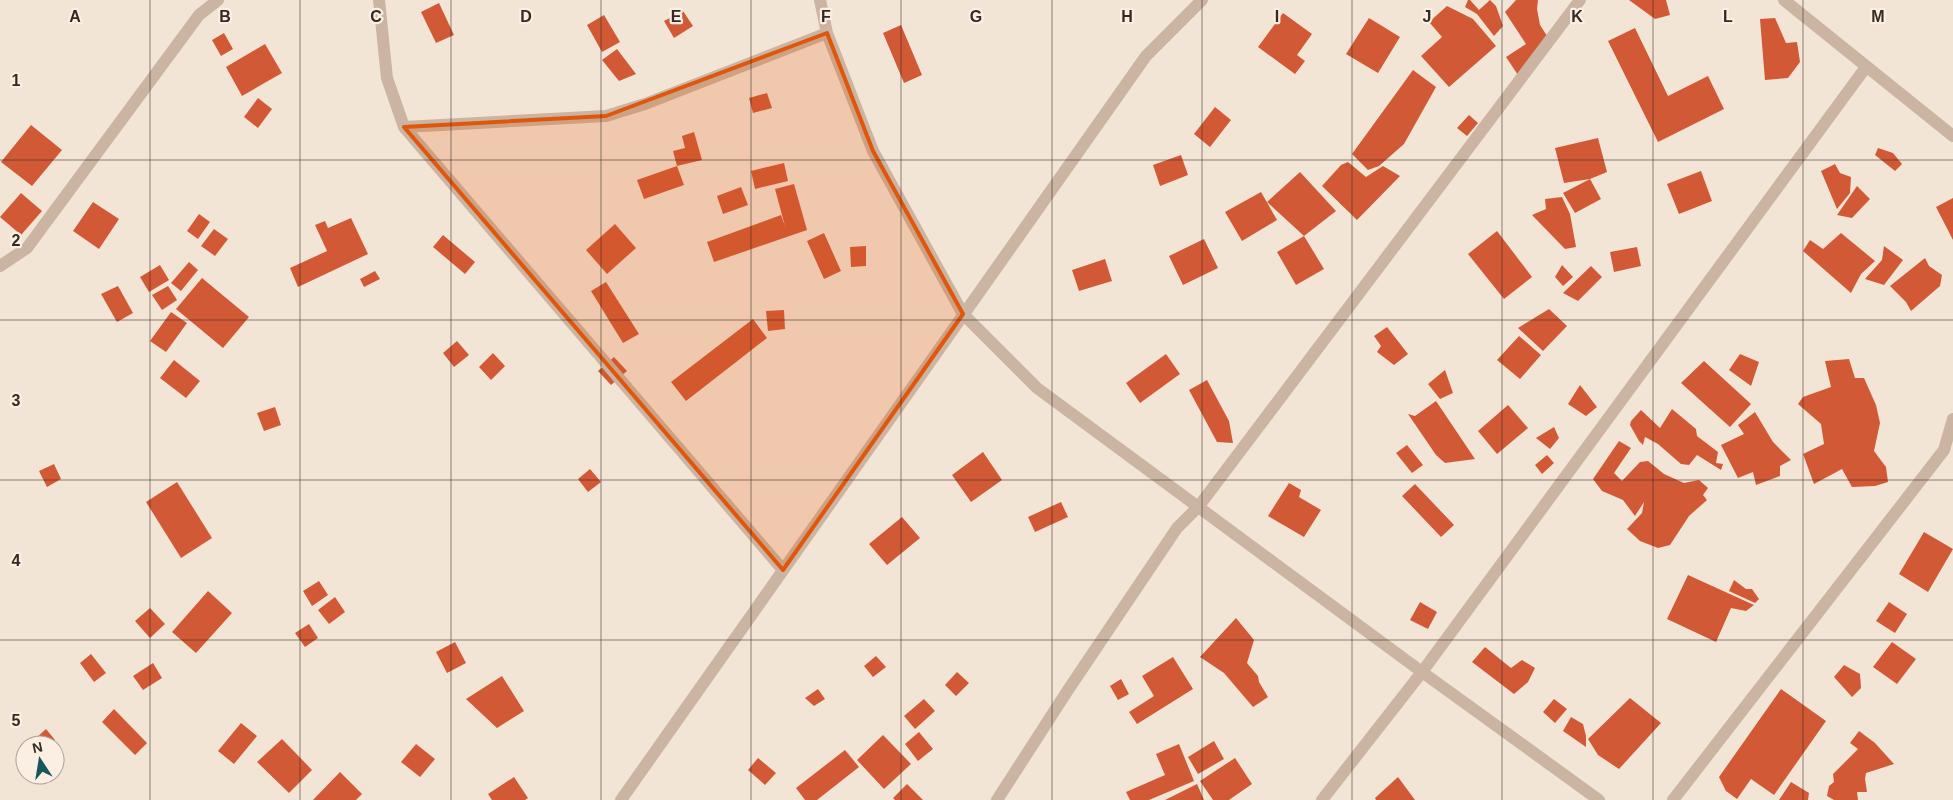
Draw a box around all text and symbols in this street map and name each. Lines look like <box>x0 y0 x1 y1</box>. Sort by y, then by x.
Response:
text: A <box>69 8 81 25</box>
text: B <box>219 8 231 25</box>
text: C <box>370 8 382 25</box>
text: D <box>520 8 532 25</box>
text: E <box>671 8 682 25</box>
text: F <box>821 8 831 25</box>
text: G <box>970 8 982 25</box>
text: H <box>1121 8 1133 25</box>
text: I <box>1275 8 1279 25</box>
text: J <box>1423 8 1431 25</box>
text: K <box>1571 8 1583 25</box>
text: L <box>1723 8 1733 25</box>
text: M <box>1871 8 1885 25</box>
text: 1 <box>12 72 21 89</box>
text: 2 <box>12 232 21 249</box>
text: 3 <box>12 392 21 409</box>
text: 4 <box>12 552 21 569</box>
text: 5 <box>12 712 21 729</box>
north arrow <box>15 735 65 785</box>
text: N <box>31 738 44 756</box>

